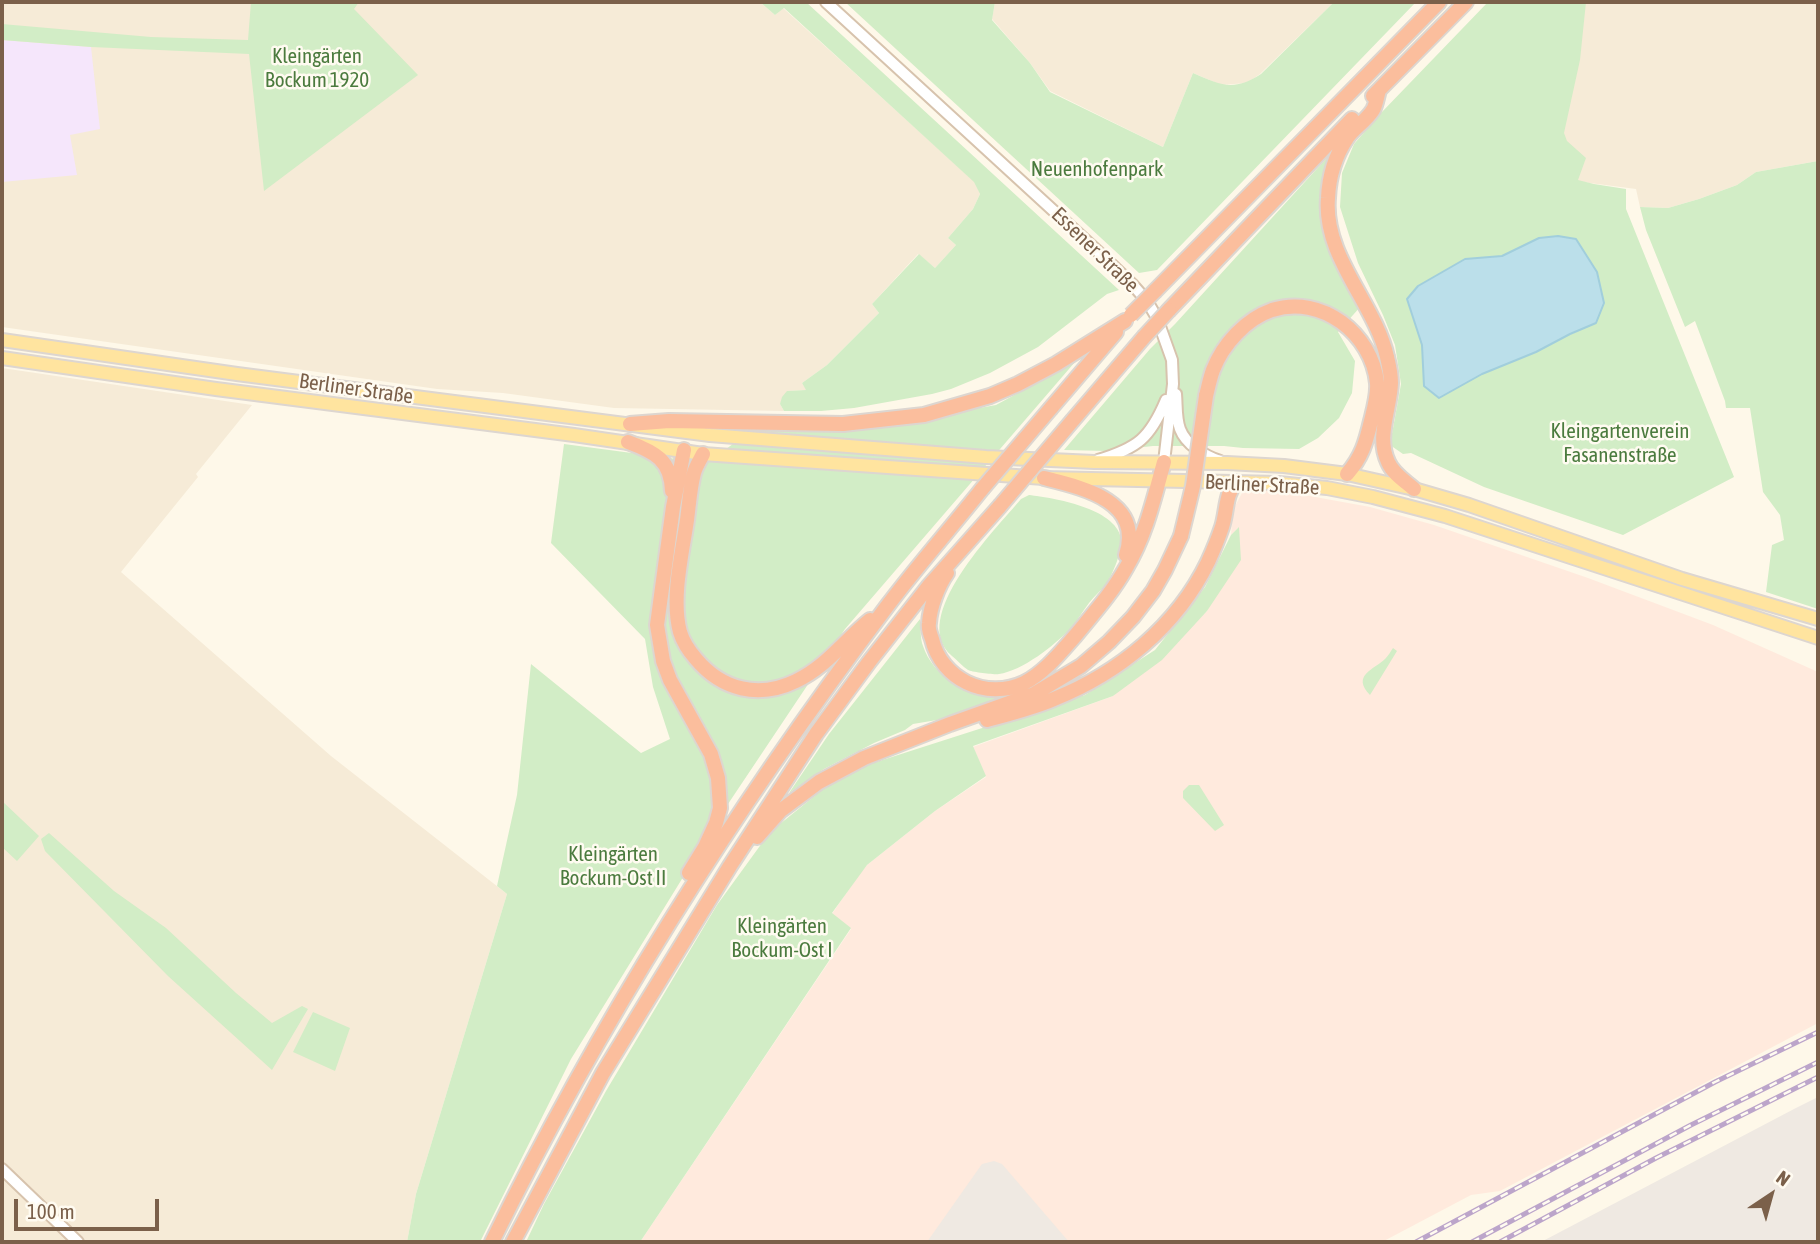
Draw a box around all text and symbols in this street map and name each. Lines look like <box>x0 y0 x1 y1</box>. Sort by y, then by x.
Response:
park label: Kleingärten Bockum 1920 <box>265 43 369 93</box>
park label: Neuenhofenpark <box>1031 156 1163 182</box>
street label: Essener Straße <box>1046 202 1144 298</box>
street label: Berliner Straße <box>297 369 415 409</box>
park label: Kleingartenverein Fasanenstraße <box>1551 418 1689 468</box>
street label: Berliner Straße <box>1204 469 1320 501</box>
park label: Kleingärten Bockum-Ost II <box>560 841 666 891</box>
park label: Kleingärten Bockum-Ost I <box>731 913 833 963</box>
north arrow <box>1736 1160 1806 1230</box>
text: N <box>1772 1166 1794 1190</box>
scale bar <box>18 1184 163 1228</box>
text: 100 m <box>27 1199 75 1223</box>

